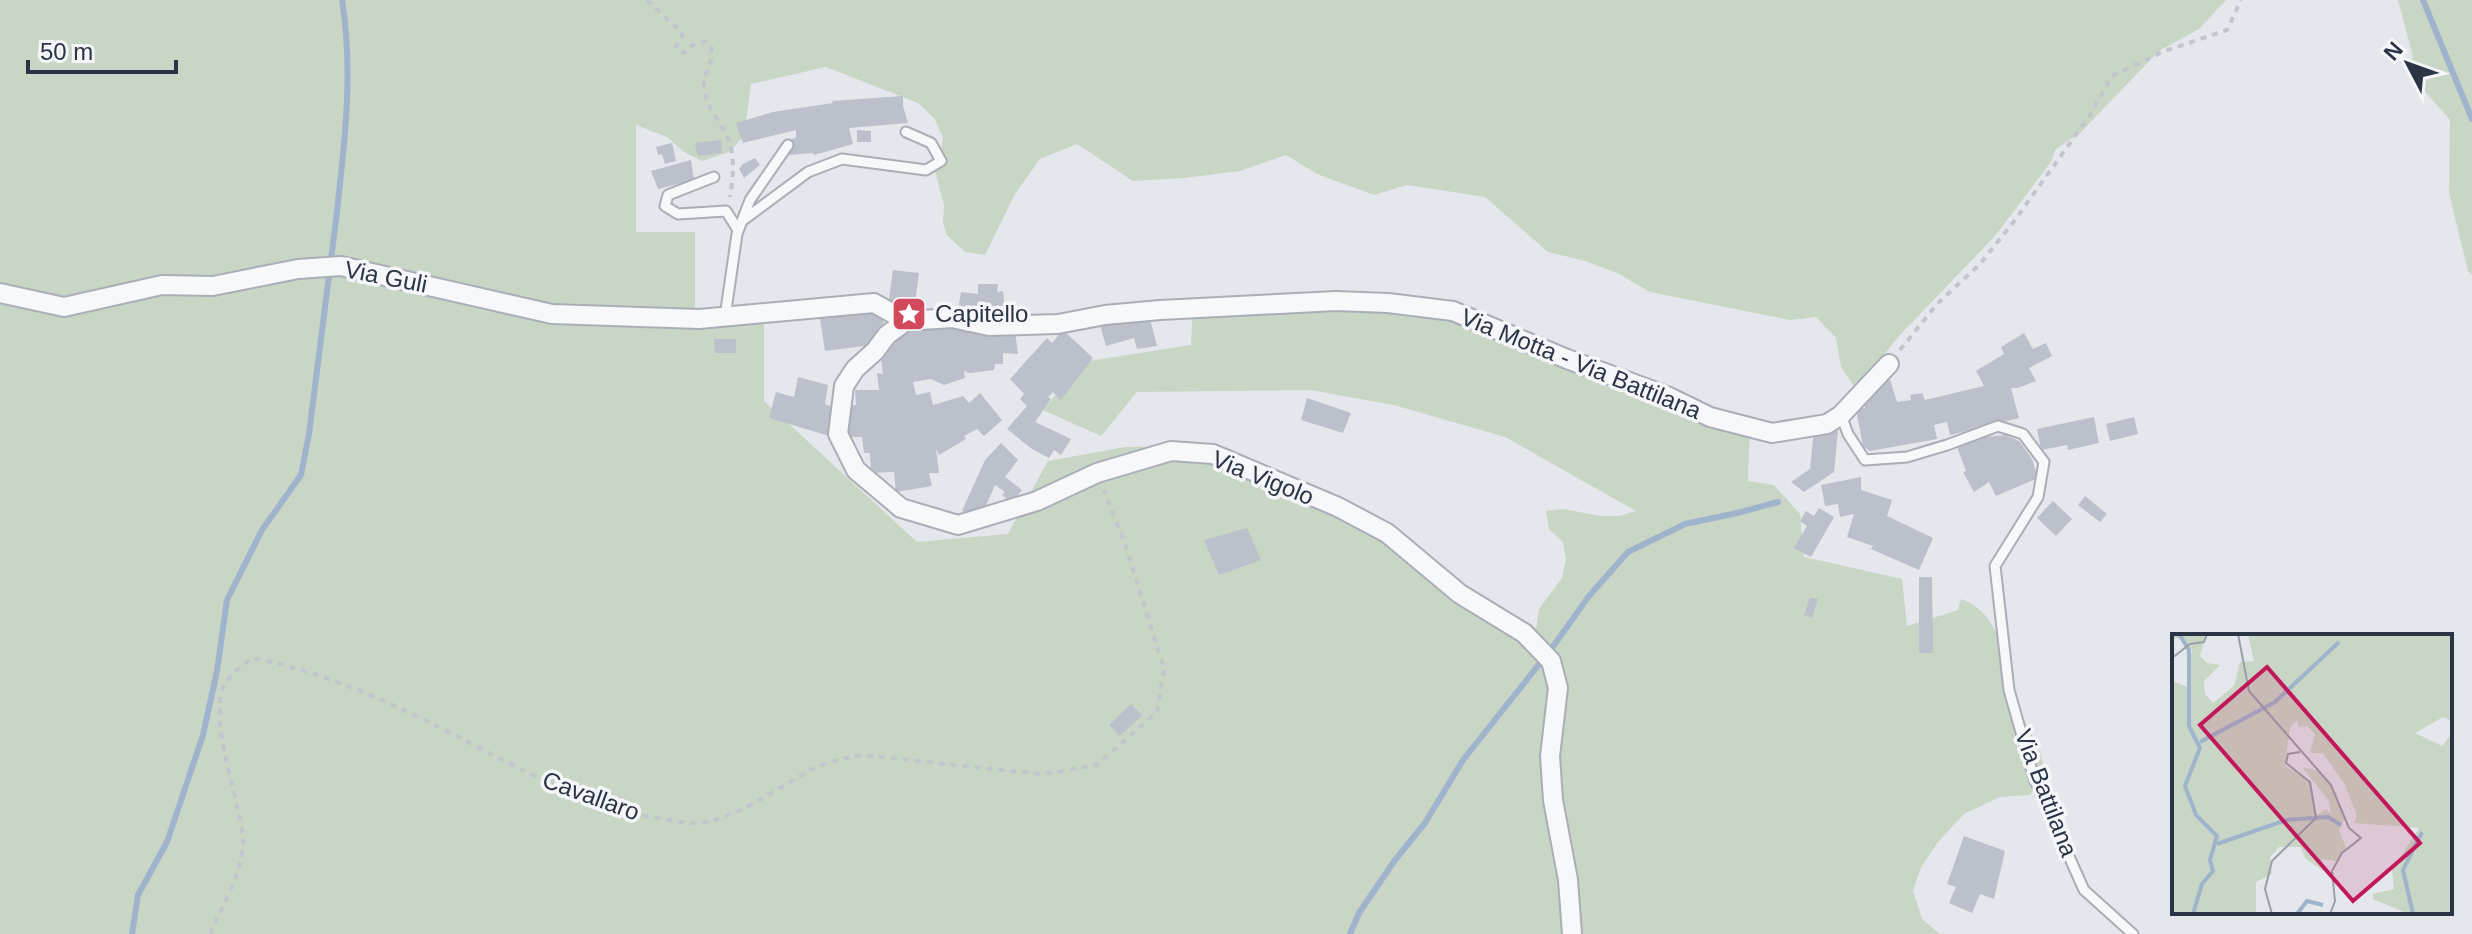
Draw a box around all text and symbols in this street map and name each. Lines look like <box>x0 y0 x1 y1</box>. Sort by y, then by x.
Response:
scale bar <box>28 24 176 74</box>
north arrow <box>2368 24 2448 104</box>
text: N <box>2379 37 2408 65</box>
text: 50 m <box>40 38 93 65</box>
street label: Via Guli <box>342 255 430 298</box>
place icon: Capitello <box>890 295 928 333</box>
place label: Capitello <box>935 300 1028 327</box>
street label: Via Motta - Via Battilana <box>1457 303 1706 424</box>
street label: Via Vigolo <box>1208 445 1318 510</box>
inset map <box>2172 634 2452 914</box>
street label: Via Battilana <box>2010 725 2083 861</box>
street label: Cavallaro <box>539 766 643 826</box>

